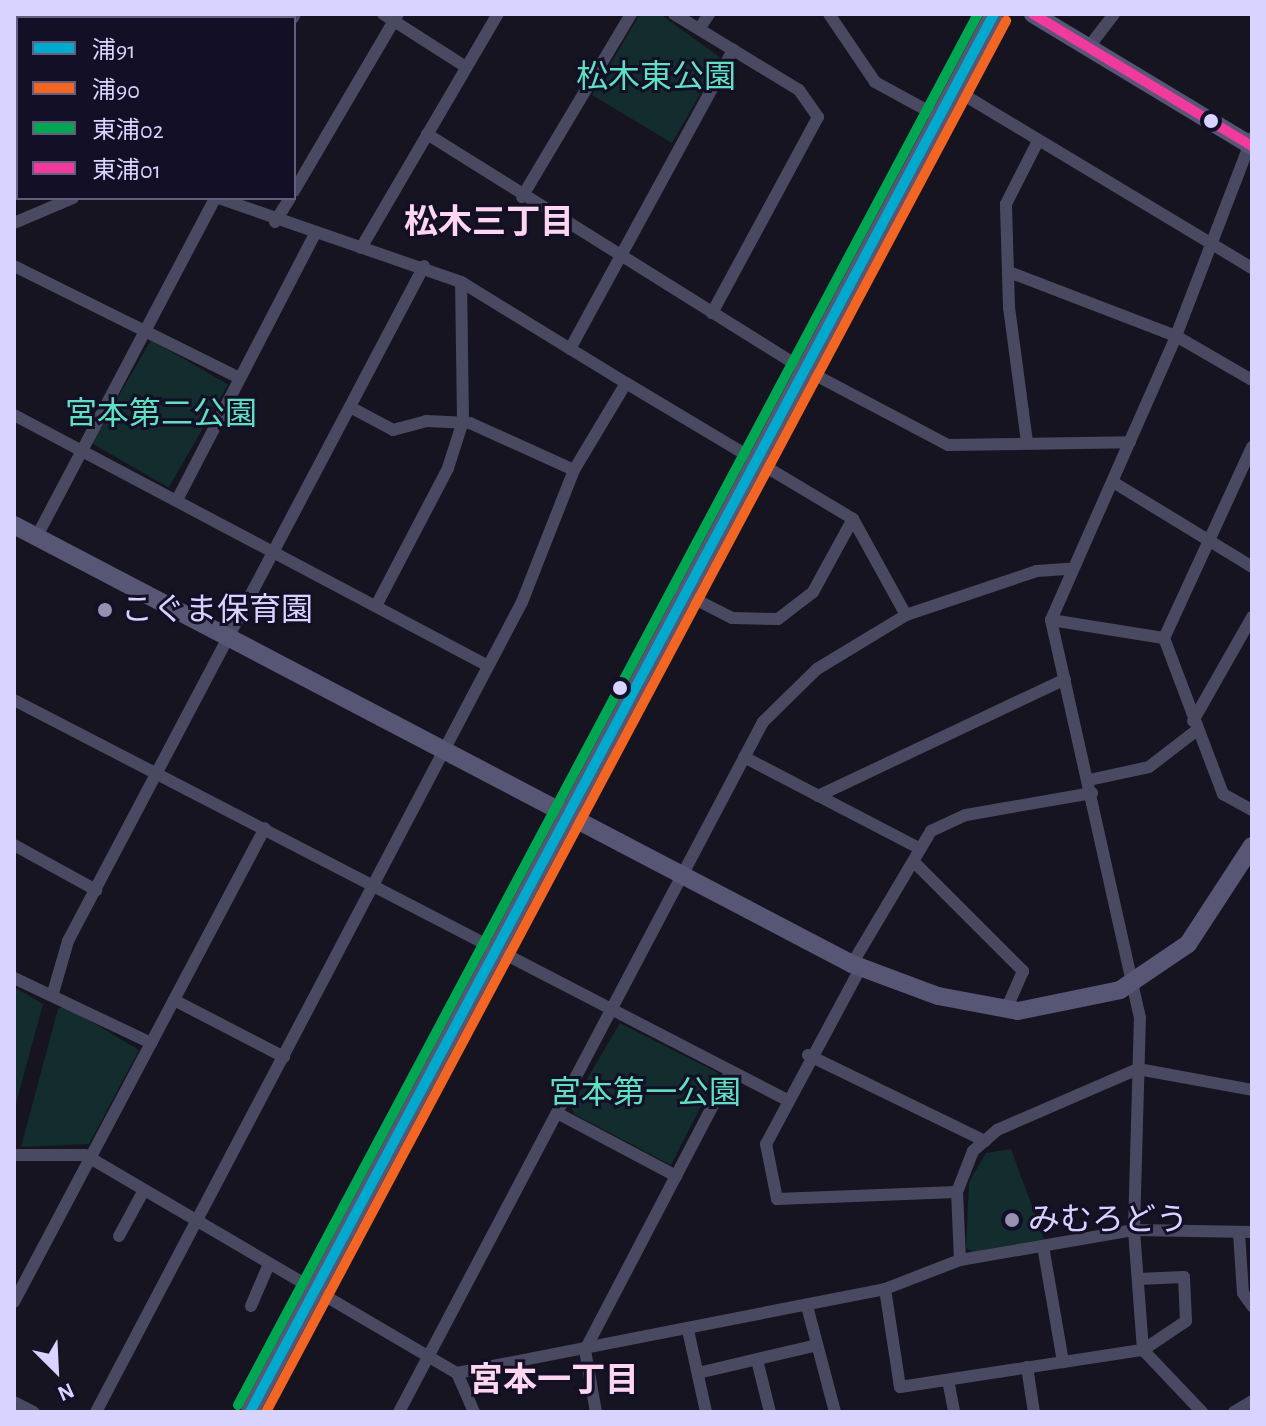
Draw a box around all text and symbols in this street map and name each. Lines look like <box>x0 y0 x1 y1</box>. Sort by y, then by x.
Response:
legend <box>16 16 296 200</box>
text: 浦91 <box>92 39 136 63</box>
park label: 松木東公園 <box>576 58 736 96</box>
text: 浦90 <box>92 79 140 103</box>
unlabelled marker <box>1203 113 1219 129</box>
text: 東浦02 <box>92 119 164 143</box>
text: 東浦01 <box>92 159 161 183</box>
district label: 松木三丁目 <box>404 204 574 244</box>
park label: 宮本第二公園 <box>65 395 257 433</box>
place label: こぐま保育園 <box>121 591 313 629</box>
marker: こぐま保育園 <box>96 601 114 619</box>
unlabelled marker <box>612 680 628 696</box>
park label: 宮本第一公園 <box>549 1074 741 1112</box>
place label: みむろどう <box>1028 1201 1188 1239</box>
marker: みむろどう <box>1003 1211 1021 1229</box>
north arrow <box>16 1330 96 1410</box>
district label: 宮本一丁目 <box>469 1362 639 1402</box>
text: N <box>54 1379 77 1405</box>

